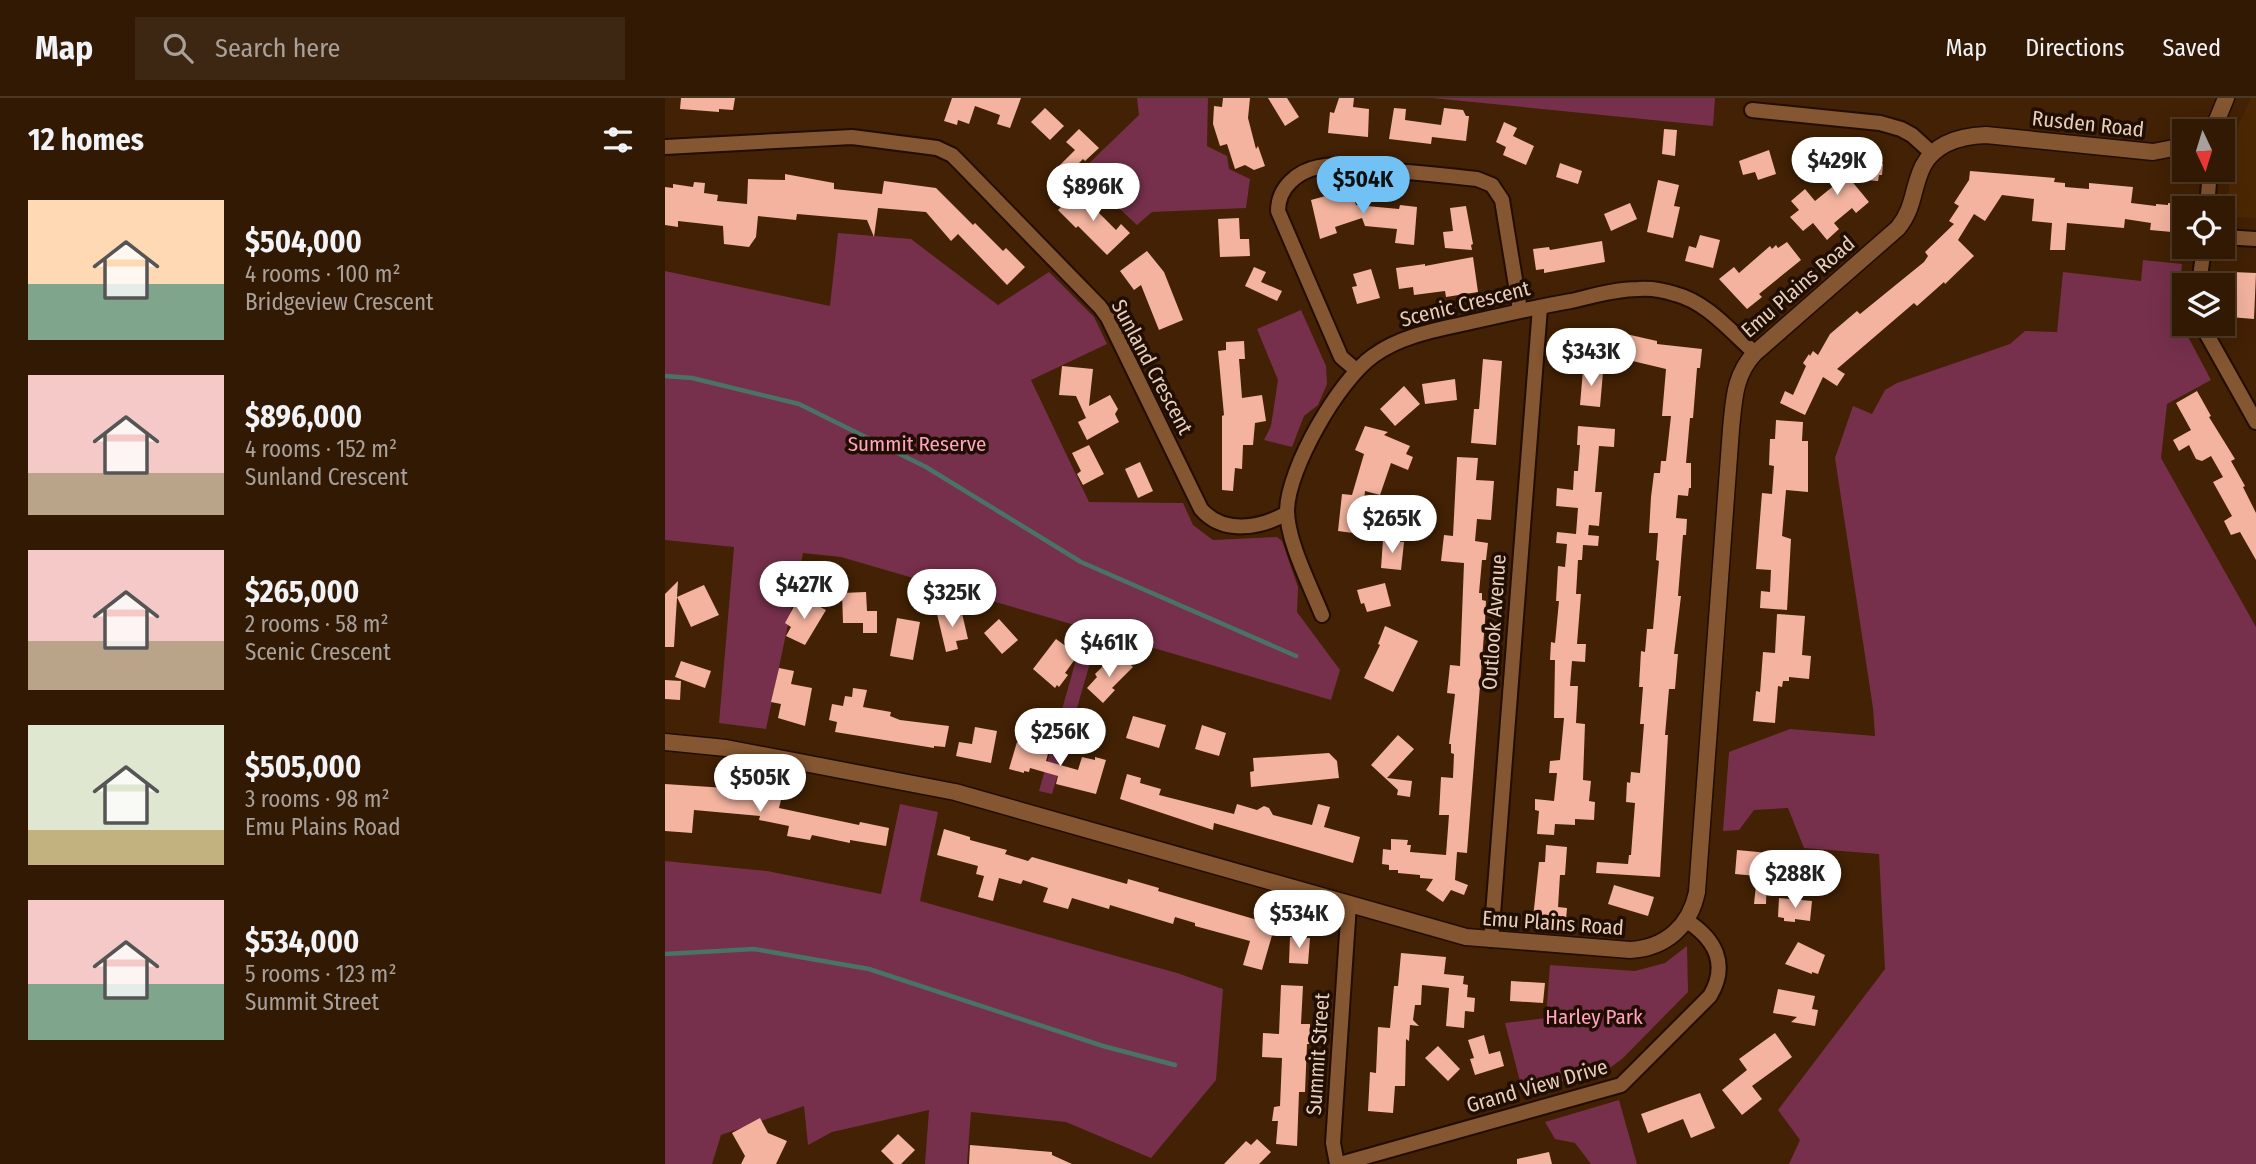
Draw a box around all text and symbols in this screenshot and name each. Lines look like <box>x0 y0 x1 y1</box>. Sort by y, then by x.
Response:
search box <box>135 17 625 80</box>
text: Map <box>35 28 93 68</box>
icon: search <box>159 29 197 67</box>
text: Search here <box>215 33 340 64</box>
text: Map <box>1946 34 1987 62</box>
text: Directions <box>2025 34 2124 62</box>
text: Saved <box>2162 34 2221 62</box>
street label: Rusden Road <box>2031 105 2145 143</box>
north arrow <box>2172 119 2235 182</box>
map controls <box>2172 119 2235 336</box>
icon: filters <box>599 121 637 159</box>
text: 12 homes <box>28 122 144 158</box>
pin: $429K <box>1788 138 1886 197</box>
text: $429K <box>1808 146 1866 174</box>
pin: $504K <box>1314 156 1412 216</box>
pin: $896K <box>1044 164 1142 223</box>
text: $504K <box>1333 165 1393 193</box>
text: $896K <box>1063 172 1123 200</box>
button: locate <box>2172 196 2235 259</box>
text: $504,000 <box>245 224 362 260</box>
icon: home <box>84 228 168 312</box>
street label: Emu Plains Road <box>1736 231 1860 343</box>
text: 4 rooms · 100 m² <box>245 260 401 288</box>
button: layers <box>2172 273 2235 336</box>
street label: Scenic Crescent <box>1397 275 1533 333</box>
text: Bridgeview Crescent <box>245 288 434 316</box>
street label: Sunland Crescent <box>1106 295 1198 439</box>
pin: $343K <box>1542 328 1640 388</box>
text: $343K <box>1562 337 1620 365</box>
text: $896,000 <box>245 399 362 435</box>
icon: home <box>84 403 168 487</box>
park label: Summit Reserve <box>848 431 986 457</box>
text: 4 rooms · 152 m² <box>245 435 397 463</box>
text: Sunland Crescent <box>245 463 408 491</box>
pin: $265K <box>1343 496 1441 555</box>
text: $265K <box>1363 504 1421 532</box>
street label: Outlook Avenue <box>1476 553 1512 691</box>
pin: $427K <box>755 561 853 621</box>
text: $427K <box>776 570 832 598</box>
pin: $325K <box>903 570 1001 629</box>
text: $265,000 <box>245 574 359 610</box>
icon: home <box>84 578 168 662</box>
text: $325K <box>923 578 981 606</box>
text: 2 rooms · 58 m² <box>245 610 389 638</box>
pin: $461K <box>1060 620 1158 679</box>
text: $461K <box>1080 628 1138 656</box>
text: Scenic Crescent <box>245 638 391 666</box>
pin: $256K <box>1011 708 1109 768</box>
text: $256K <box>1031 717 1089 745</box>
text: $505,000 <box>245 749 361 785</box>
icon: home <box>84 753 168 837</box>
pin: $505K <box>711 754 809 814</box>
text: $505K <box>730 763 790 791</box>
text: 3 rooms · 98 m² <box>245 785 390 813</box>
text: Emu Plains Road <box>245 813 401 841</box>
pin: $288K <box>1746 850 1844 910</box>
text: $288K <box>1765 859 1825 887</box>
pin: $534K <box>1250 890 1348 950</box>
text: $534K <box>1270 899 1328 927</box>
street label: Emu Plains Road <box>1481 905 1625 941</box>
text: $534,000 <box>245 924 359 960</box>
icon: home <box>84 928 168 1012</box>
text: 5 rooms · 123 m² <box>245 960 396 988</box>
text: Summit Street <box>245 988 379 1016</box>
street label: Summit Street <box>1301 992 1335 1116</box>
park label: Harley Park <box>1545 1004 1643 1030</box>
street label: Grand View Drive <box>1463 1053 1611 1119</box>

